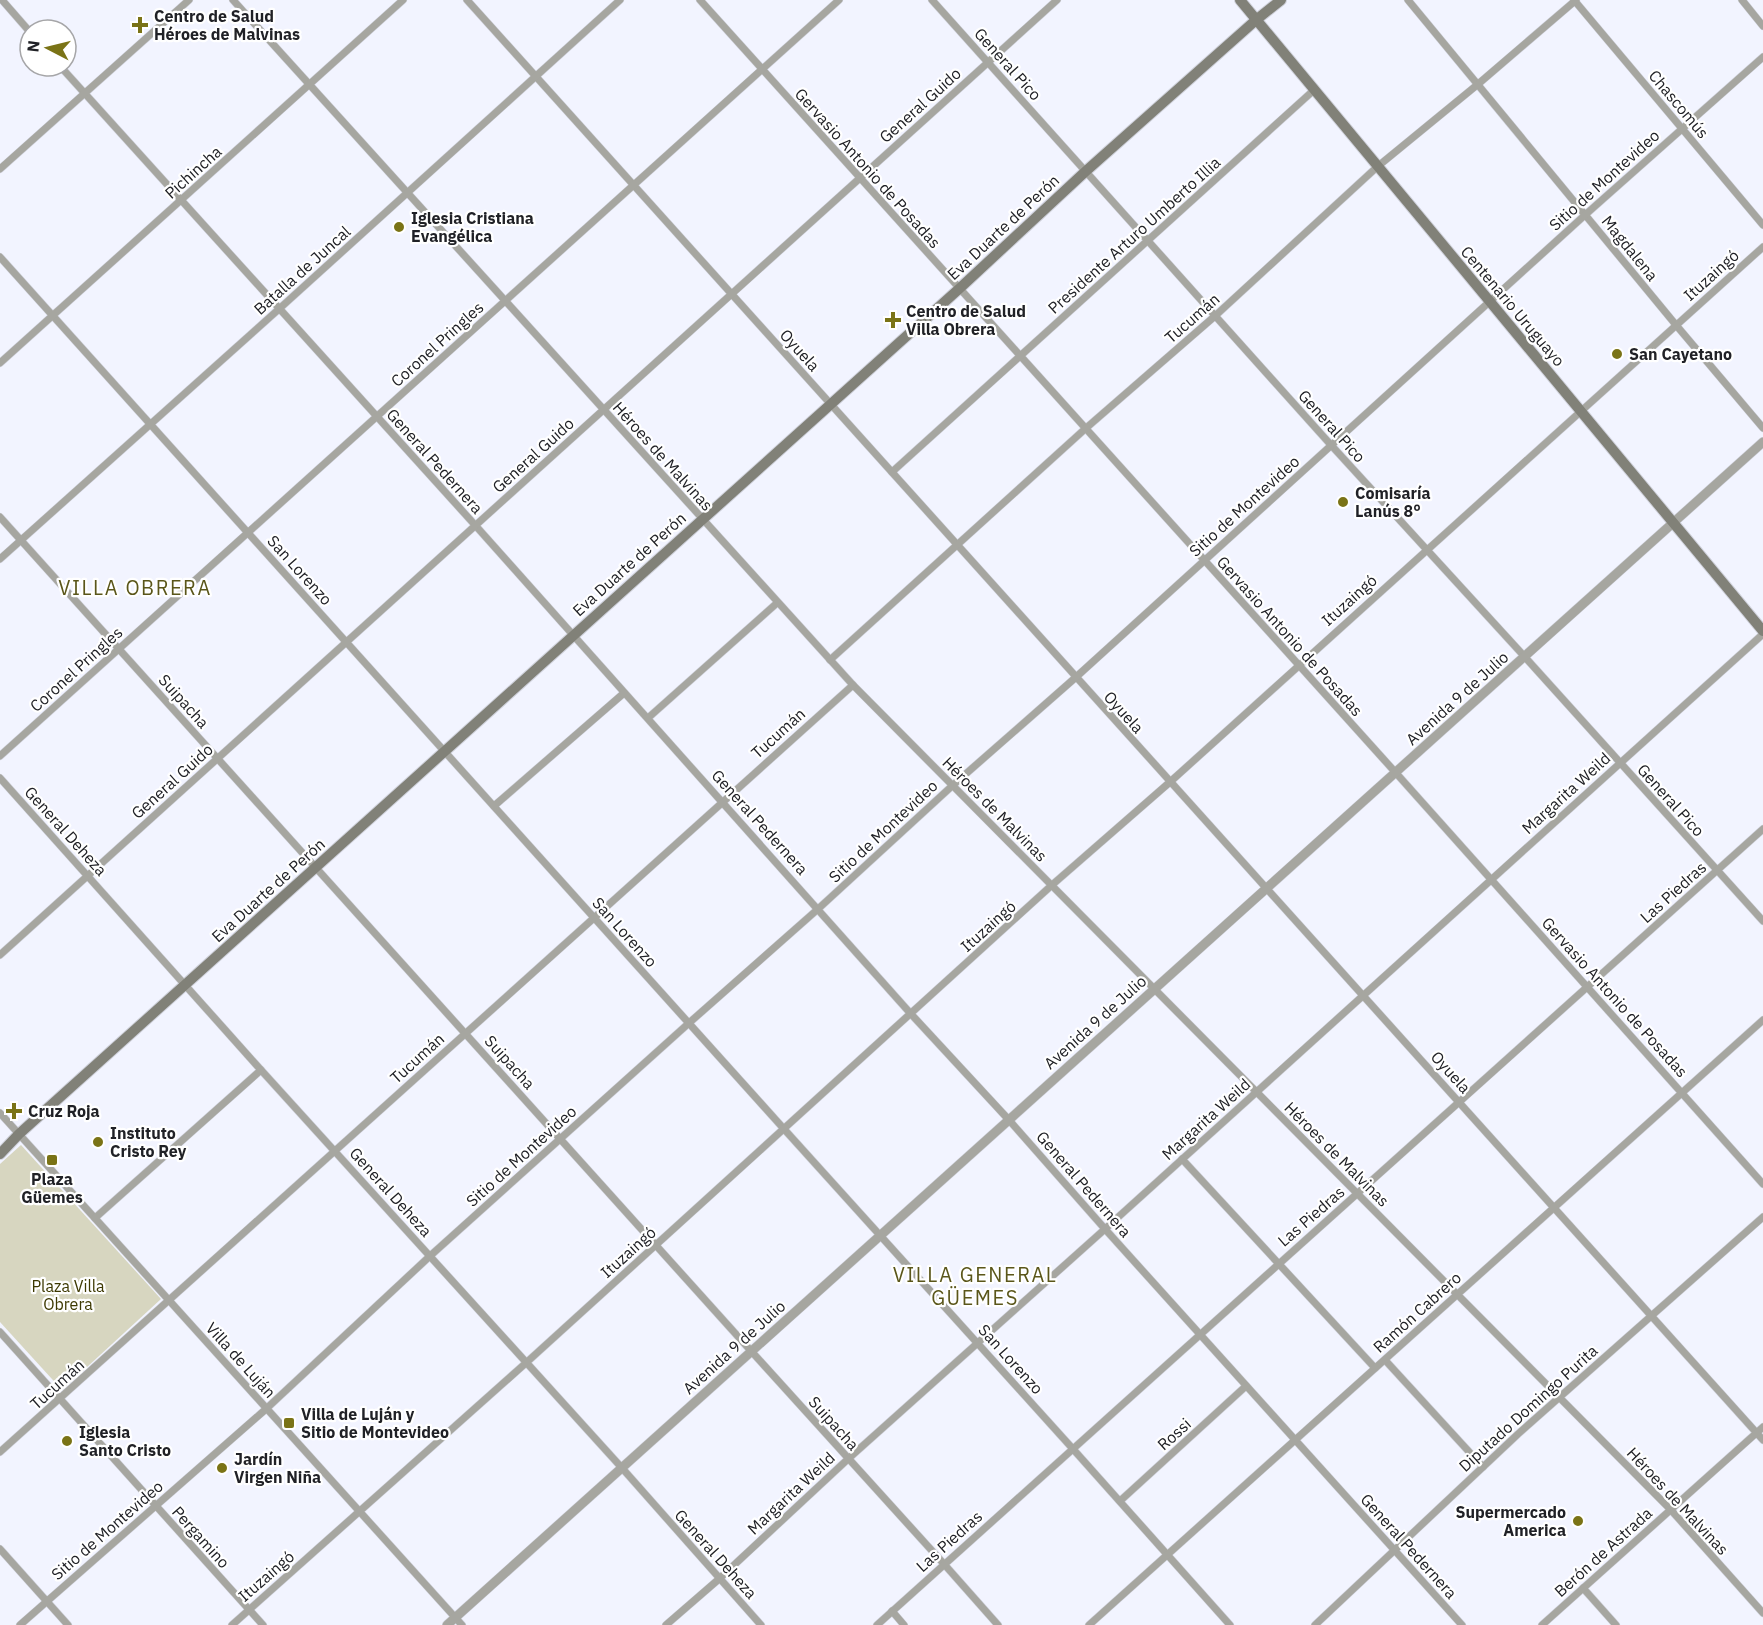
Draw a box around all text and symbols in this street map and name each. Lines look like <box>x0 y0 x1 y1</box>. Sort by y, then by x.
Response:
place label: Centro de Salud Héroes de Malvinas <box>154 6 300 44</box>
marker: Centro de Salud Héroes de Malvinas <box>131 16 149 34</box>
north arrow <box>18 18 78 78</box>
street label: General Pico <box>970 24 1046 104</box>
text: N <box>22 39 44 53</box>
street label: General Guido <box>875 63 965 147</box>
street label: Chascomús <box>1645 66 1713 142</box>
street label: Gervasio Antonio de Posadas <box>791 84 945 252</box>
street label: Sitio de Montevideo <box>1545 125 1663 235</box>
street label: Pichincha <box>160 141 226 203</box>
street label: Presidente Arturo Umberto Illia <box>1044 152 1225 318</box>
street label: Eva Duarte de Perón <box>943 170 1063 284</box>
place label: Iglesia Cristiana Evangélica <box>411 208 534 246</box>
street label: Magdalena <box>1598 211 1663 285</box>
marker: Iglesia Cristiana Evangélica <box>392 220 406 234</box>
street label: Batalla de Juncal <box>250 221 354 319</box>
street label: Centenario Uruguayo <box>1457 242 1569 370</box>
street label: Ituzaingó <box>1679 245 1743 305</box>
street label: Tucumán <box>1160 289 1224 347</box>
street label: Coronel Pringles <box>387 297 487 391</box>
place label: Centro de Salud Villa Obrera <box>906 301 1026 339</box>
marker: Centro de Salud Villa Obrera <box>884 311 902 329</box>
street label: Oyuela <box>776 325 824 376</box>
place label: San Cayetano <box>1629 344 1732 364</box>
marker: San Cayetano <box>1610 347 1624 361</box>
street label: General Pico <box>1294 386 1370 466</box>
street label: Héroes de Malvinas <box>609 397 717 515</box>
street label: General Pedernera <box>383 404 488 518</box>
street label: General Guido <box>488 413 578 497</box>
street label: Sitio de Montevideo <box>1185 451 1303 561</box>
place label: Comisaría Lanús 8° <box>1355 483 1431 521</box>
marker: Comisaría Lanús 8° <box>1336 495 1350 509</box>
street label: Eva Duarte de Perón <box>568 508 690 620</box>
street label: San Lorenzo <box>263 531 337 609</box>
street label: Gervasio Antonio de Posadas <box>1213 552 1367 720</box>
street label: Ituzaingó <box>1317 570 1381 630</box>
district label: VILLA OBRERA <box>58 574 212 601</box>
street label: Coronel Pringles <box>26 622 126 716</box>
street label: Avenida 9 de Julio <box>1402 647 1512 749</box>
street label: Suipacha <box>155 670 214 733</box>
street label: Oyuela <box>1100 687 1148 738</box>
street label: Tucumán <box>747 703 809 763</box>
street label: General Guido <box>127 739 217 823</box>
street label: Margarita Weild <box>1518 748 1614 838</box>
street label: Héroes de Malvinas <box>938 752 1052 866</box>
street label: General Pico <box>1633 760 1709 840</box>
street label: General Pedernera <box>708 765 813 879</box>
street label: Sitio de Montevideo <box>824 775 942 887</box>
street label: General Deheza <box>21 782 112 880</box>
street label: Eva Duarte de Perón <box>207 834 329 946</box>
street label: Las Piedras <box>1636 857 1710 927</box>
street label: San Lorenzo <box>588 893 662 971</box>
street label: Ituzaingó <box>956 896 1020 956</box>
street label: Gervasio Antonio de Posadas <box>1538 913 1692 1081</box>
street label: Avenida 9 de Julio <box>1040 971 1150 1073</box>
street label: Tucumán <box>386 1028 448 1088</box>
street label: Suipacha <box>481 1031 540 1094</box>
street label: Oyuela <box>1427 1047 1475 1098</box>
street label: Margarita Weild <box>1158 1074 1254 1164</box>
street label: Héroes de Malvinas <box>1280 1097 1394 1211</box>
place label: Cruz Roja <box>28 1101 100 1121</box>
street label: Sitio de Montevideo <box>462 1101 580 1211</box>
marker: Cruz Roja <box>5 1102 23 1120</box>
place label: Instituto Cristo Rey <box>110 1123 187 1161</box>
street label: General Pedernera <box>1032 1127 1136 1242</box>
marker: Instituto Cristo Rey <box>91 1135 105 1149</box>
street label: General Deheza <box>346 1143 437 1241</box>
marker: Plaza Güemes <box>45 1153 59 1167</box>
place label: Plaza Güemes <box>21 1169 83 1207</box>
street label: Las Piedras <box>1273 1182 1349 1250</box>
street label: Ituzaingó <box>596 1222 660 1282</box>
district label: VILLA GENERAL GÜEMES <box>893 1261 1057 1311</box>
street label: Ramón Cabrero <box>1369 1267 1465 1357</box>
park label: Plaza Villa Obrera <box>31 1276 105 1314</box>
street label: Avenida 9 de Julio <box>679 1296 789 1398</box>
street label: Villa de Luján <box>202 1318 280 1402</box>
street label: San Lorenzo <box>974 1320 1048 1398</box>
street label: Diputado Domingo Purita <box>1454 1340 1602 1476</box>
street label: Tucumán <box>26 1354 88 1414</box>
street label: Suipacha <box>805 1392 864 1455</box>
place label: Villa de Luján y Sitio de Montevideo <box>301 1404 449 1442</box>
street label: Rossi <box>1153 1414 1195 1454</box>
marker: Villa de Luján y Sitio de Montevideo <box>282 1416 296 1430</box>
place label: Iglesia Santo Cristo <box>79 1422 171 1460</box>
marker: Iglesia Santo Cristo <box>60 1434 74 1448</box>
street label: Héroes de Malvinas <box>1623 1443 1733 1559</box>
street label: Margarita Weild <box>743 1447 839 1539</box>
place label: Jardín Virgen Niña <box>234 1449 321 1487</box>
marker: Jardín Virgen Niña <box>215 1461 229 1475</box>
street label: Sitio de Montevideo <box>47 1476 167 1584</box>
street label: General Pedernera <box>1357 1489 1462 1603</box>
street label: Pergamino <box>168 1502 234 1572</box>
place label: Supermercado America <box>1455 1502 1566 1540</box>
street label: Berón de Astrada <box>1550 1503 1656 1601</box>
street label: General Deheza <box>671 1505 762 1603</box>
street label: Las Piedras <box>912 1506 986 1576</box>
marker: Supermercado America <box>1571 1514 1585 1528</box>
street label: Ituzaingó <box>234 1546 298 1606</box>

